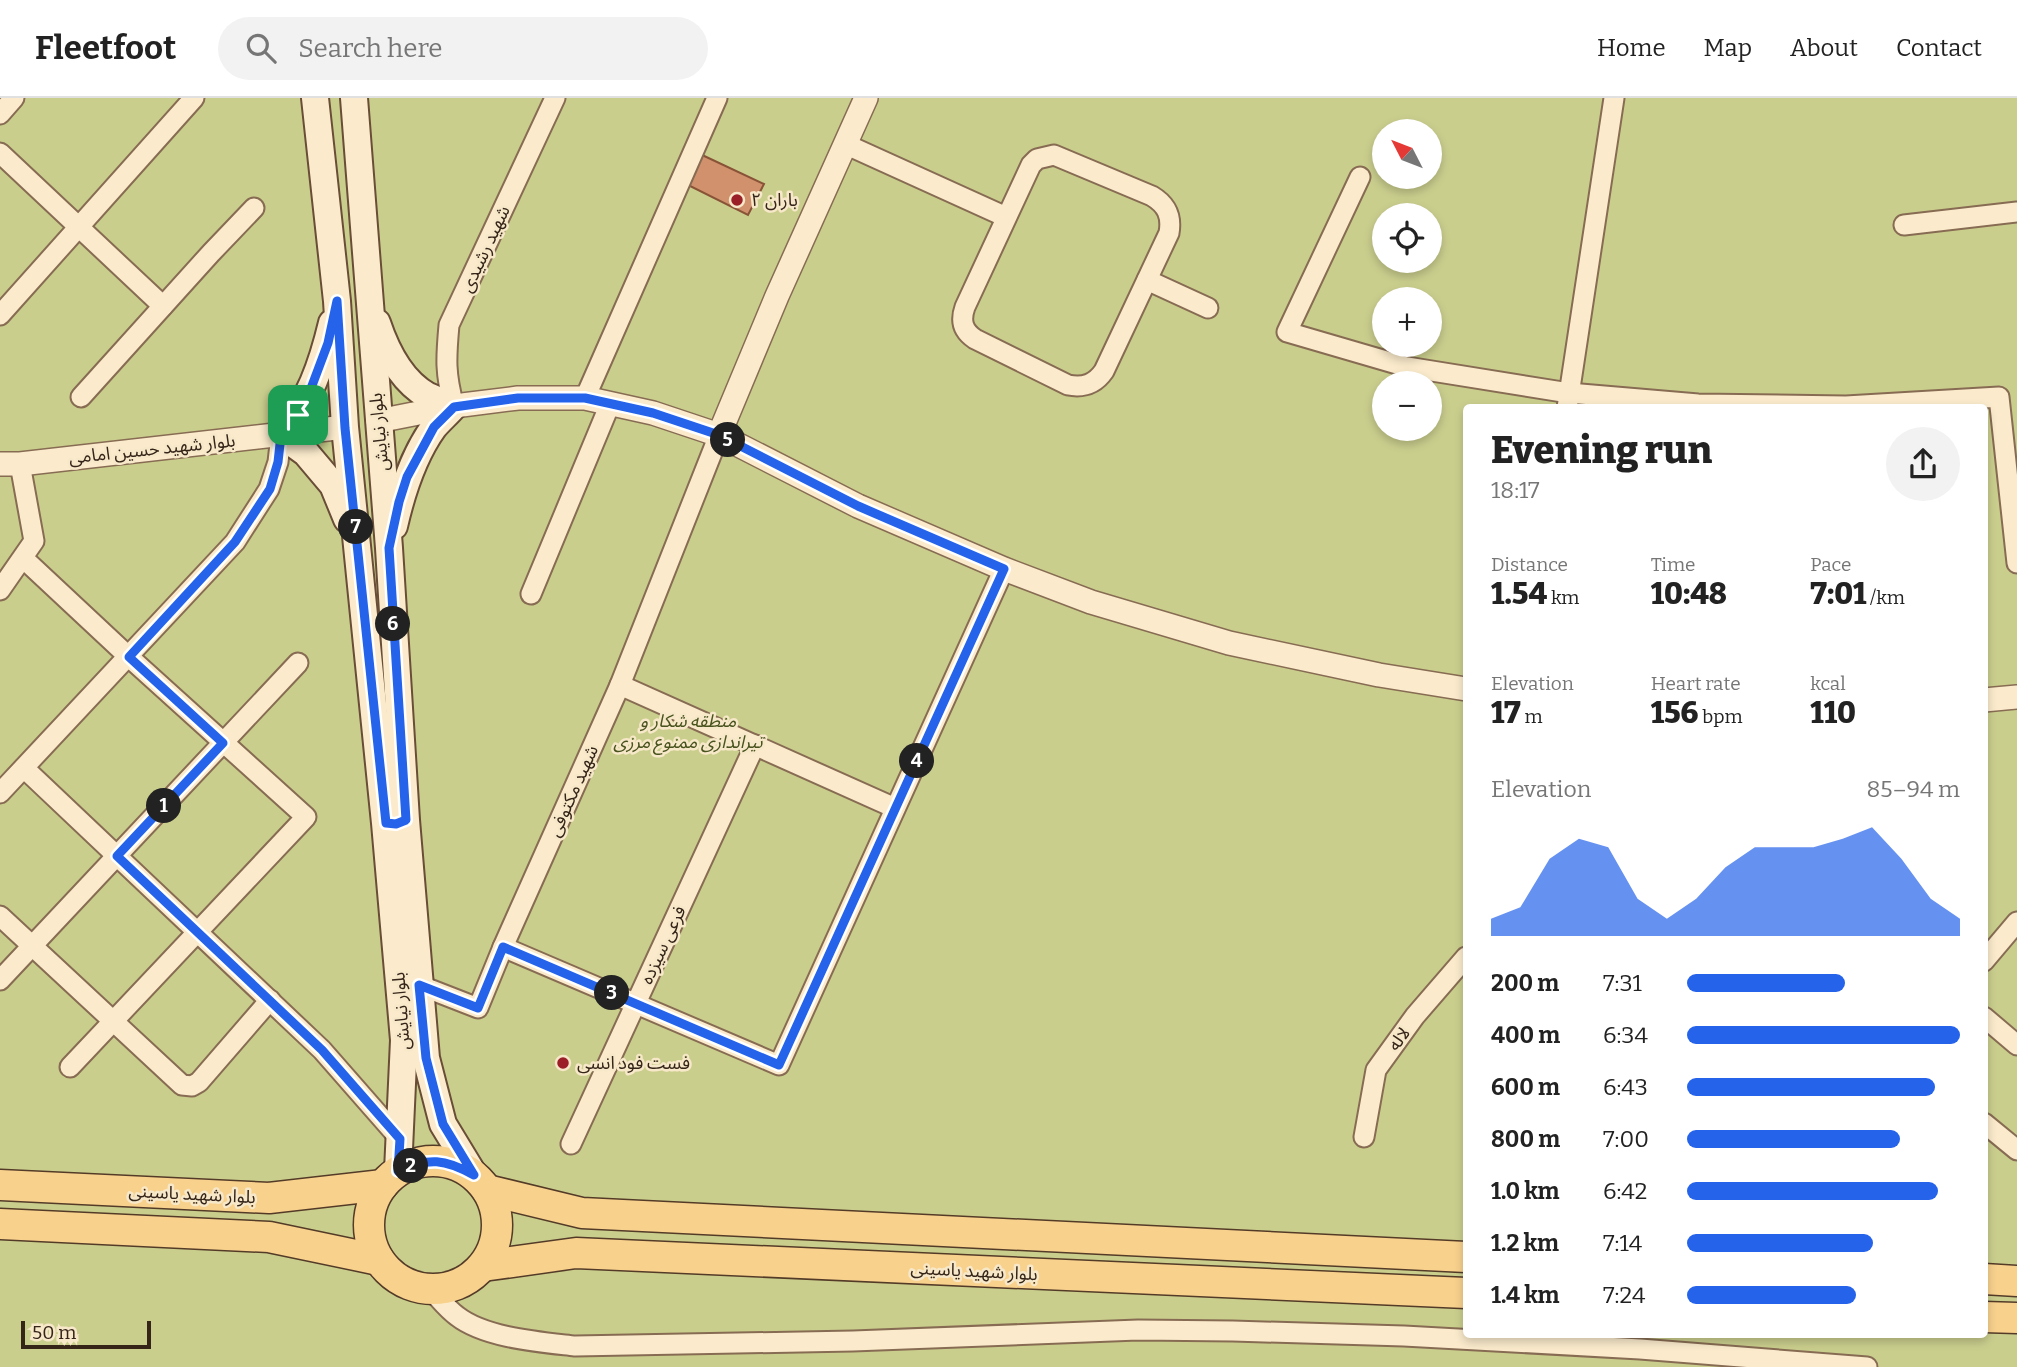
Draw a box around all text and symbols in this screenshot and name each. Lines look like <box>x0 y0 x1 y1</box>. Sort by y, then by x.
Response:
search box <box>218 17 708 80</box>
text: Fleetfoot <box>35 28 176 68</box>
icon: search <box>242 29 280 67</box>
text: Search here <box>298 33 443 64</box>
text: Home <box>1597 34 1666 62</box>
text: Map <box>1704 34 1752 62</box>
text: About <box>1790 34 1858 62</box>
text: Contact <box>1896 34 1982 62</box>
north arrow <box>1372 119 1442 189</box>
map controls <box>1372 119 1442 441</box>
place label: باران ۲ <box>751 189 798 211</box>
marker: باران ۲ <box>729 192 745 208</box>
street label: شهید رشیدی <box>455 202 515 296</box>
button: locate <box>1372 203 1442 273</box>
button: + <box>1372 287 1442 357</box>
button: − <box>1372 371 1442 441</box>
pin <box>268 385 328 445</box>
street label: بلوار نیایش <box>365 392 393 472</box>
icon: arrive <box>279 396 317 434</box>
pin: 5 <box>710 422 746 458</box>
text: Evening run <box>1491 427 1712 473</box>
button: share <box>1886 427 1960 501</box>
text: 5 <box>722 428 733 451</box>
street label: بلوار شهید حسین امامی <box>68 429 236 469</box>
text: 18:17 <box>1491 476 1540 504</box>
pin: 7 <box>338 510 374 544</box>
text: 7 <box>350 515 361 538</box>
text: Distance <box>1491 553 1568 576</box>
text: Time <box>1651 553 1696 576</box>
text: Pace <box>1810 553 1851 576</box>
text: 1.54 <box>1491 576 1547 612</box>
text: 10:48 <box>1651 576 1727 612</box>
text: 7:01 <box>1810 576 1866 612</box>
text: km <box>1547 586 1579 609</box>
text: /km <box>1866 586 1905 609</box>
pin: 6 <box>376 606 410 642</box>
text: 6 <box>387 612 398 635</box>
text: Elevation <box>1491 672 1574 695</box>
text: Heart rate <box>1651 672 1741 695</box>
text: kcal <box>1810 672 1846 695</box>
text: 17 <box>1491 695 1521 731</box>
text: 156 <box>1651 695 1698 731</box>
text: 110 <box>1810 695 1856 731</box>
text: m <box>1521 705 1543 728</box>
text: bpm <box>1698 705 1743 728</box>
park label: منطقه شکار و تیراندازی ممنوع مرزی <box>613 710 765 756</box>
street label: شهید مکتوفی <box>543 742 603 840</box>
pin: 4 <box>900 744 934 778</box>
text: 4 <box>911 749 922 772</box>
text: Elevation <box>1491 775 1591 803</box>
text: 85–94 m <box>1866 775 1960 803</box>
pin: 1 <box>146 788 182 824</box>
text: 1 <box>159 794 168 817</box>
street label: فرعی سیزده <box>635 902 691 988</box>
text: 200 m <box>1491 969 1559 997</box>
text: 7:31 <box>1603 969 1642 997</box>
street label: بلوار نیایش <box>387 971 415 1051</box>
pin: 3 <box>594 976 630 1010</box>
text: 3 <box>606 981 617 1004</box>
text: 400 m <box>1491 1021 1560 1049</box>
text: 6:34 <box>1603 1021 1648 1049</box>
street label: لاله <box>1383 1023 1415 1055</box>
place label: فست فود انسی <box>577 1052 690 1074</box>
marker: فست فود انسی <box>555 1055 571 1071</box>
text: 600 m <box>1491 1073 1560 1101</box>
text: 6:43 <box>1603 1073 1648 1101</box>
text: 800 m <box>1491 1125 1560 1153</box>
text: 7:00 <box>1603 1125 1649 1153</box>
pin: 2 <box>394 1148 428 1184</box>
text: 2 <box>405 1154 416 1177</box>
text: 1.0 km <box>1491 1177 1560 1205</box>
text: 6:42 <box>1603 1177 1647 1205</box>
street label: بلوار شهید یاسینی <box>128 1180 256 1208</box>
text: 1.2 km <box>1491 1229 1559 1257</box>
text: 7:14 <box>1603 1229 1642 1257</box>
street label: بلوار شهید یاسینی <box>910 1257 1038 1285</box>
text: 1.4 km <box>1491 1281 1559 1309</box>
text: 7:24 <box>1603 1281 1645 1309</box>
scale bar <box>21 1318 150 1350</box>
text: 50 m <box>32 1321 76 1344</box>

